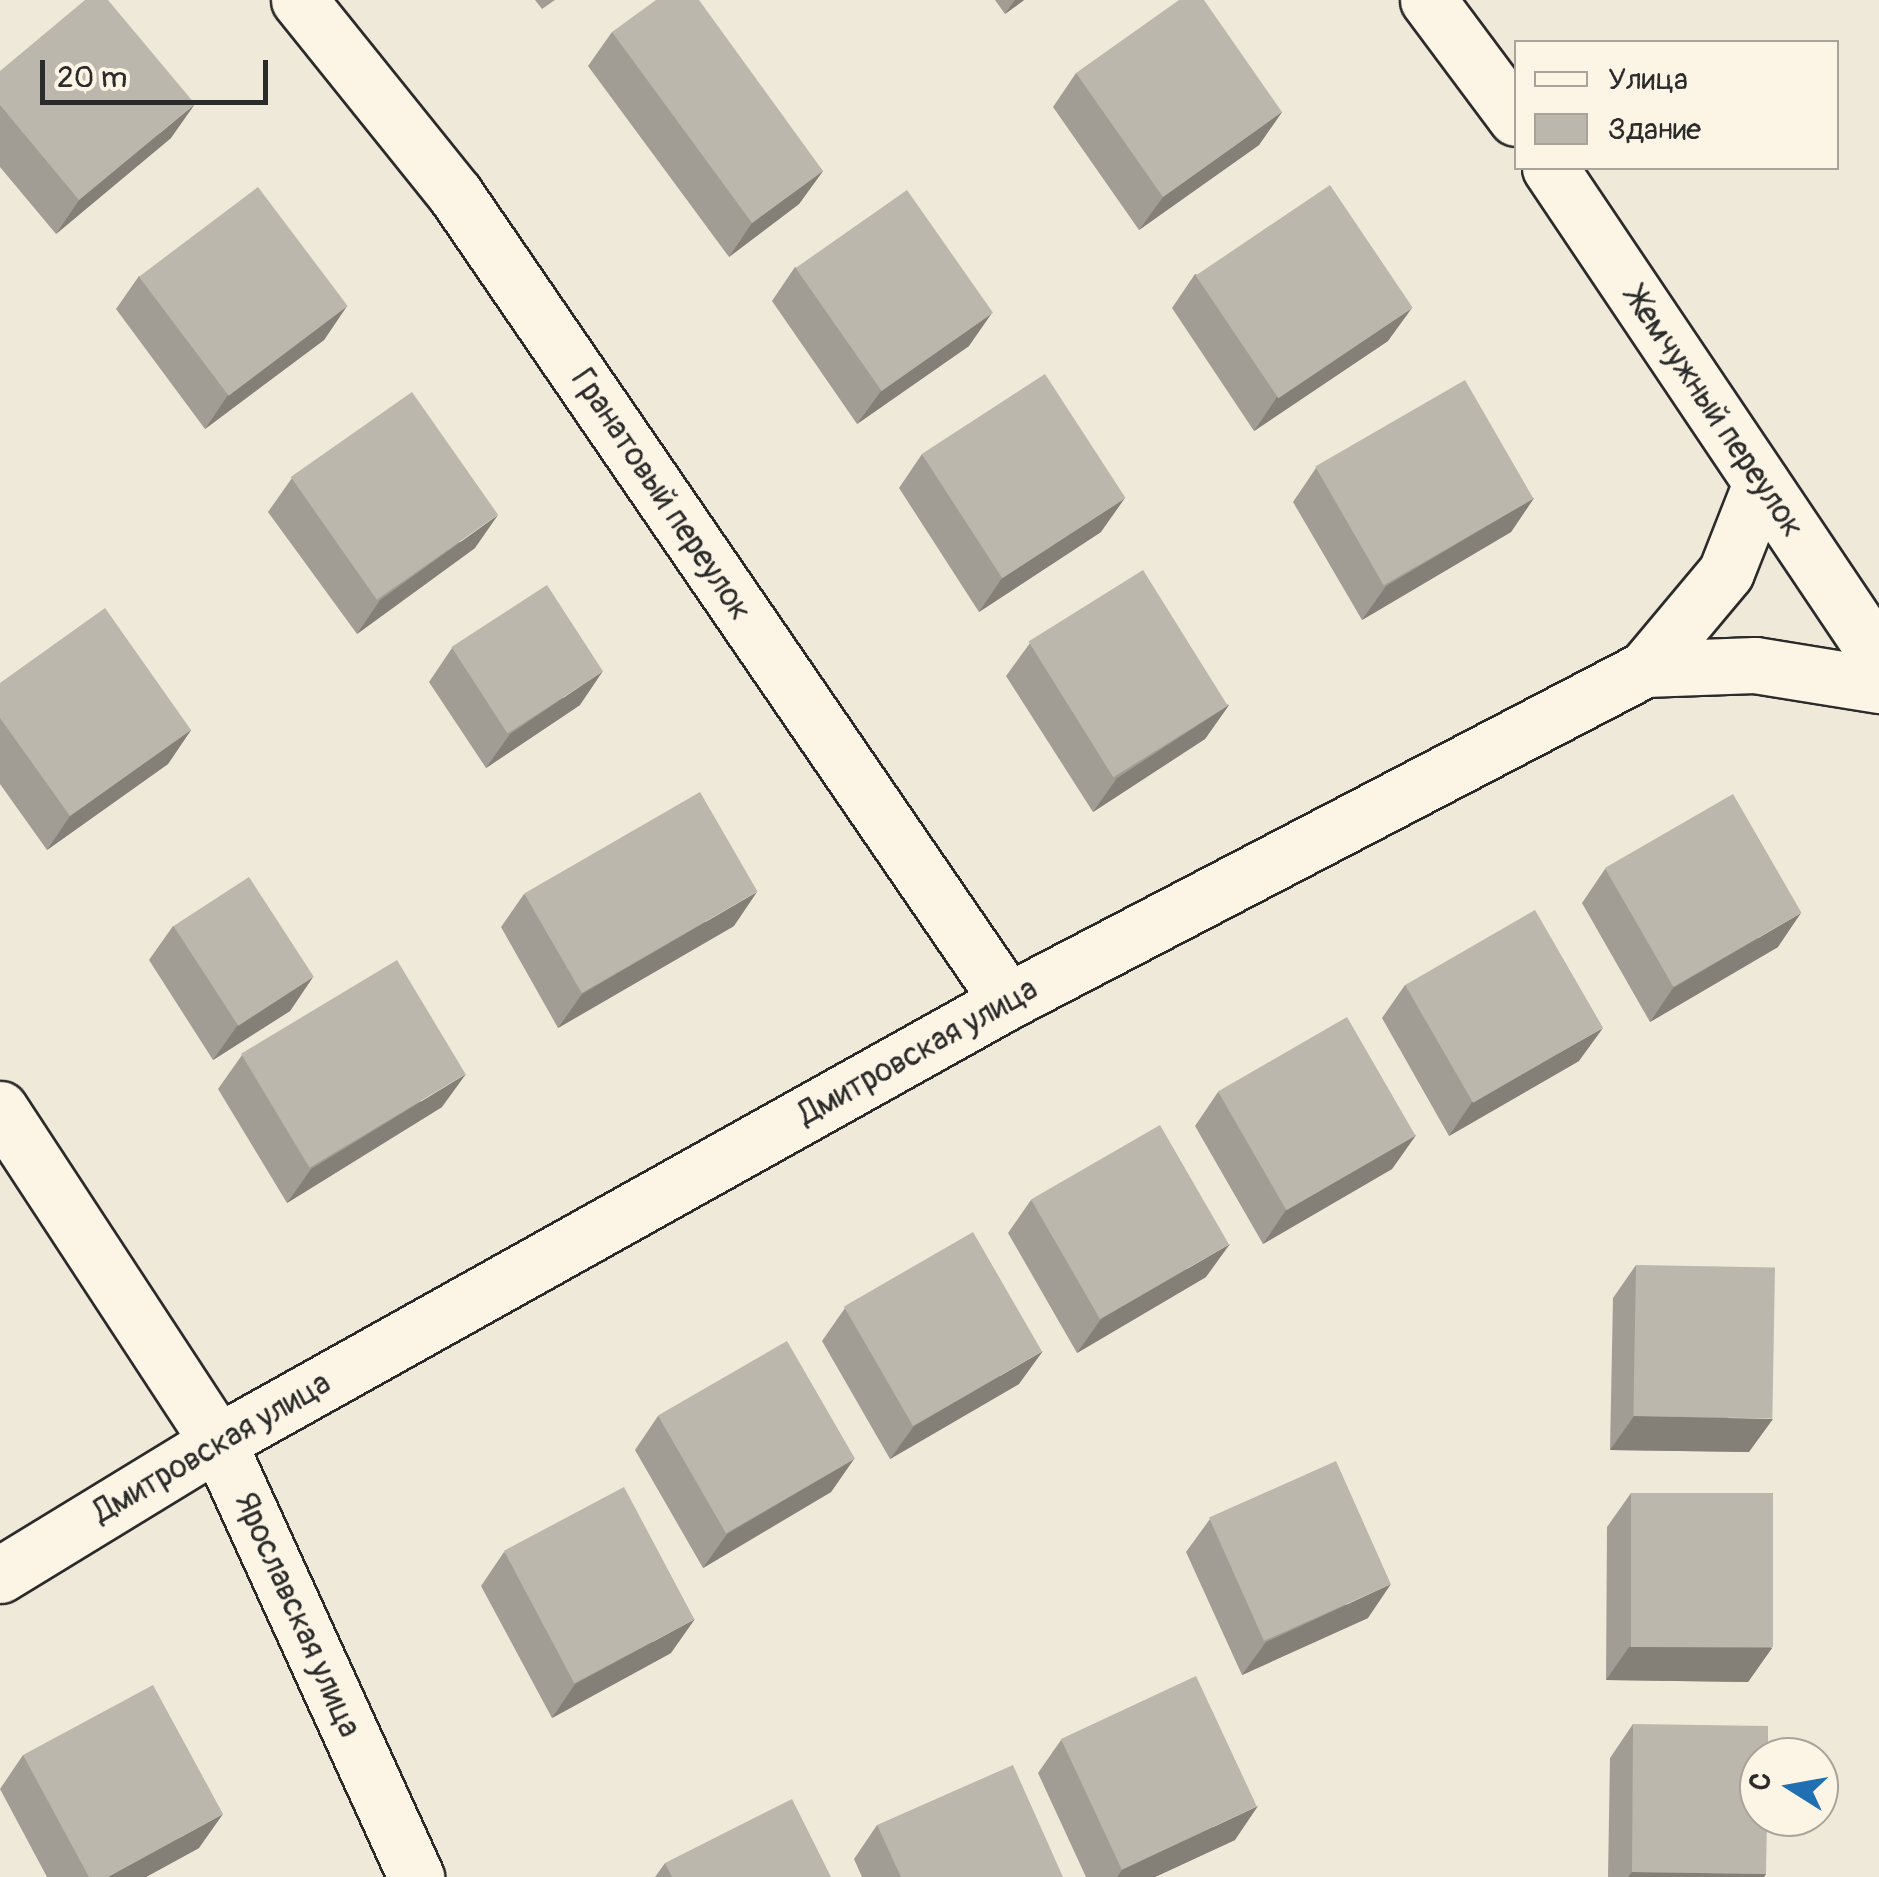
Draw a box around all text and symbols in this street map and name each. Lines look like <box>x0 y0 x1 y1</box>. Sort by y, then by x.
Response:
scale bar <box>45 40 272 102</box>
legend <box>1514 40 1839 170</box>
text: 20 m <box>57 59 127 96</box>
text: Улица <box>1608 61 1688 98</box>
text: Здание <box>1608 111 1701 148</box>
street label: Жемчужный переулок <box>1616 281 1812 545</box>
street label: Гранатовый переулок <box>563 362 759 628</box>
street label: Дмитровская улица <box>792 970 1044 1134</box>
street label: Дмитровская улица <box>86 1364 338 1532</box>
street label: Ярославская улица <box>226 1487 368 1743</box>
north arrow <box>1739 1737 1839 1837</box>
text: С <box>1742 1770 1780 1793</box>

